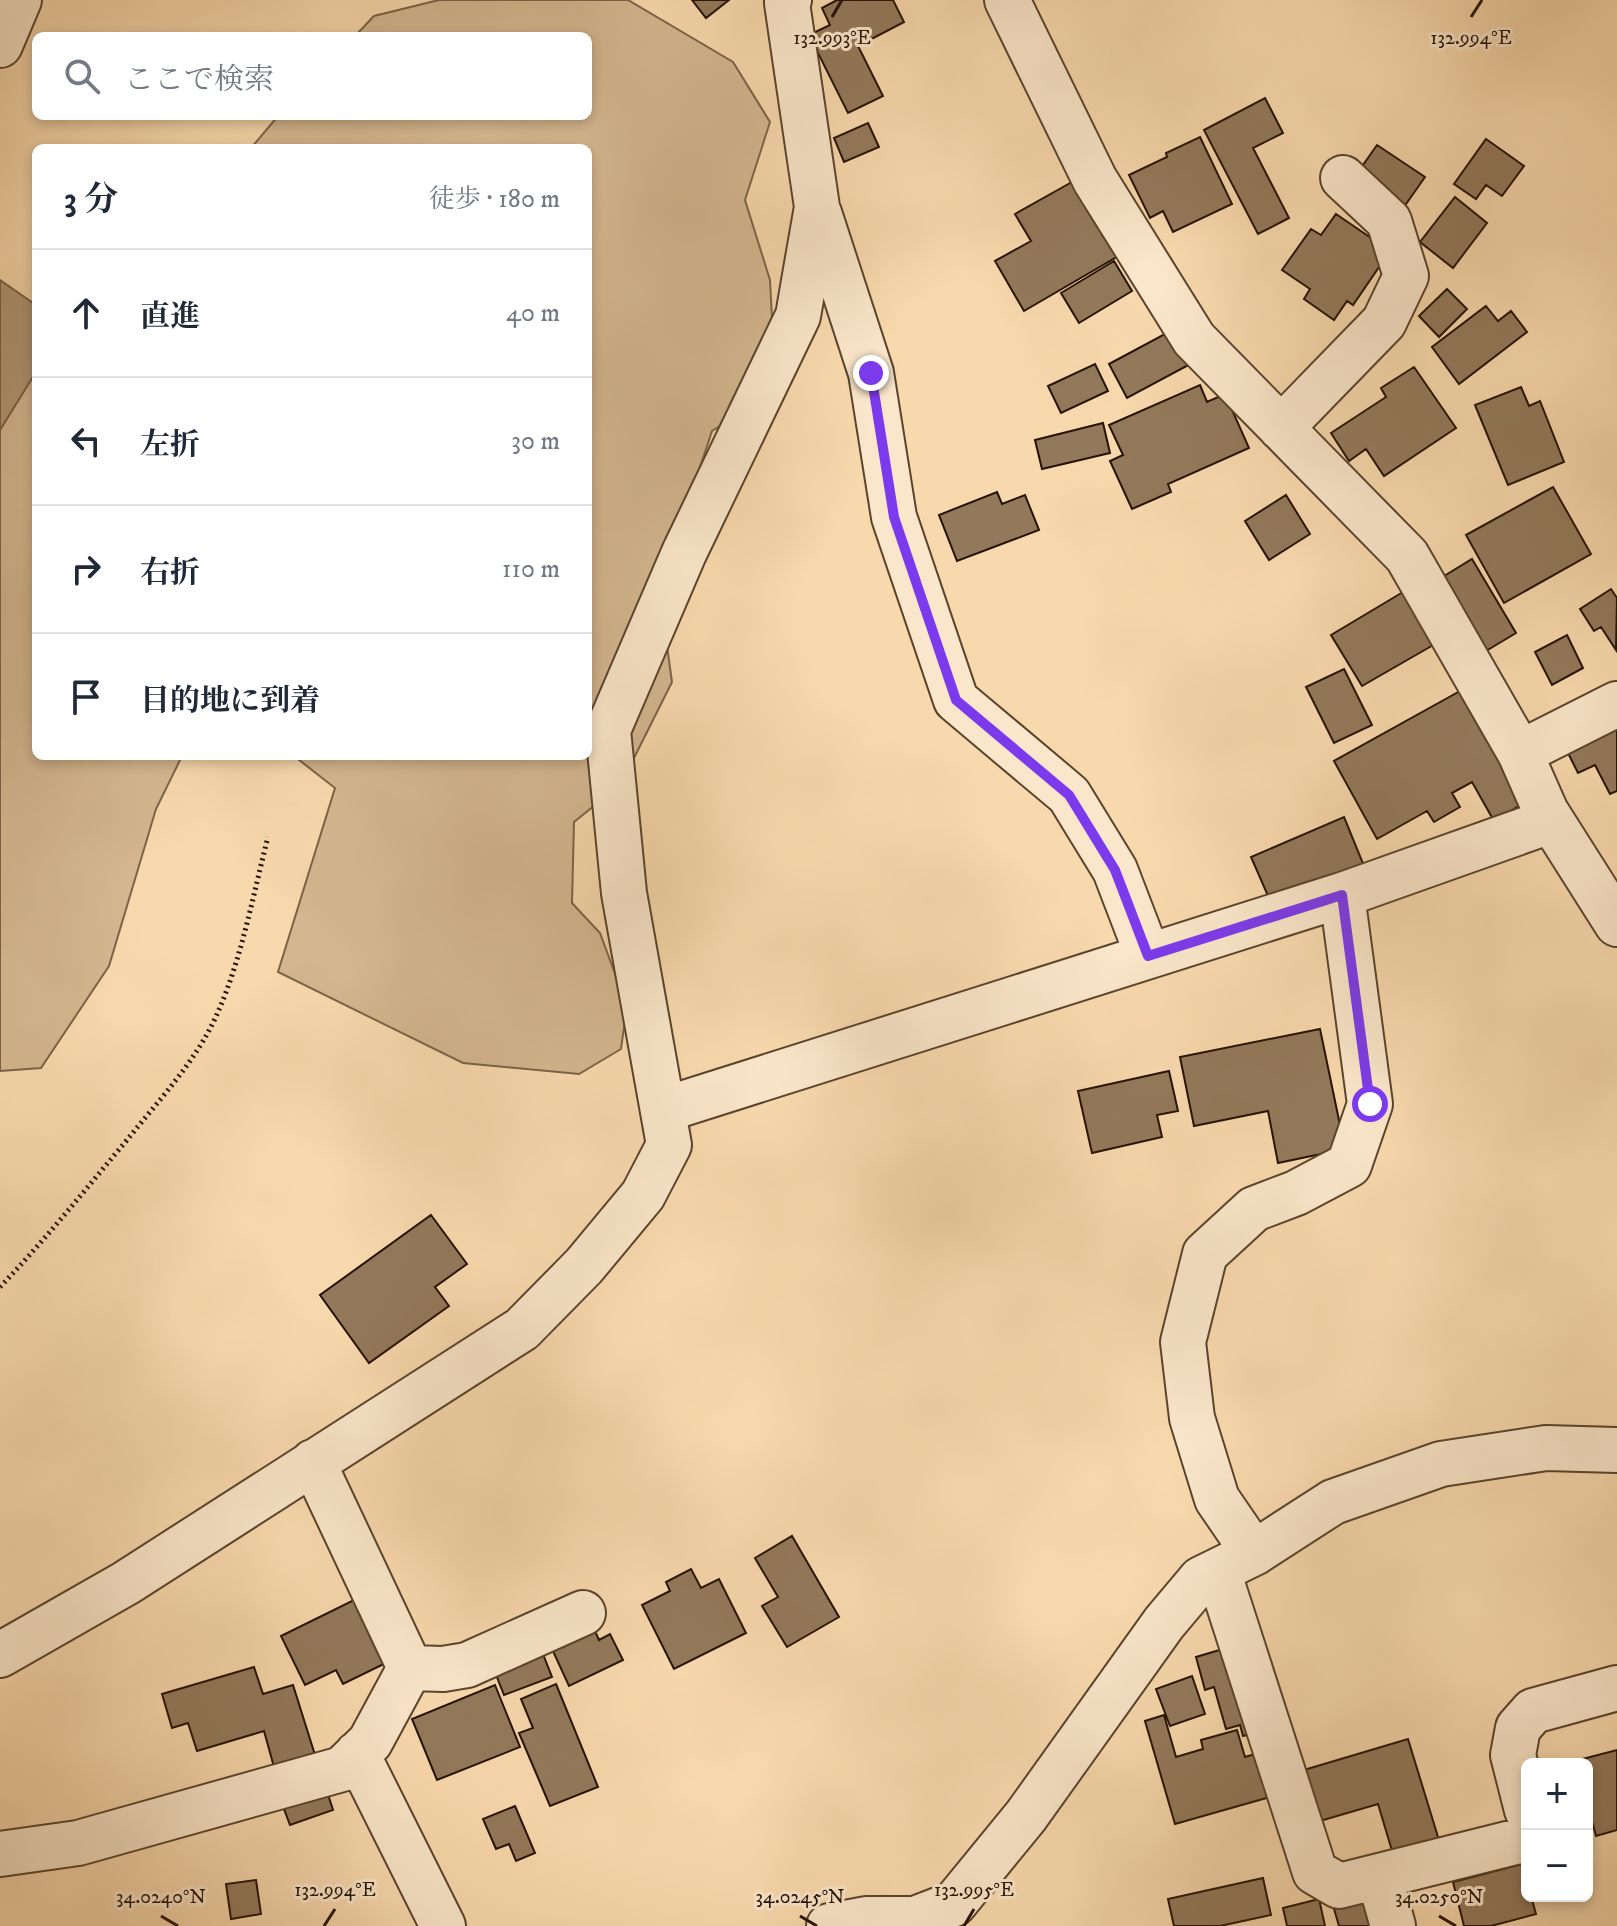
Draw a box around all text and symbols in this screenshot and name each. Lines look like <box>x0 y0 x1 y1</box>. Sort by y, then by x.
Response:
text: 132.993°E <box>793 26 871 51</box>
text: 132.994°E <box>1430 26 1512 51</box>
search box <box>32 32 592 120</box>
icon: search <box>60 54 104 98</box>
text: ここで検索 <box>124 62 274 99</box>
text: 3 分 <box>64 179 118 221</box>
text: 徒歩 · 180 m <box>429 183 560 216</box>
icon: ahead <box>64 291 108 335</box>
text: 40 m <box>506 297 560 330</box>
text: 直進 <box>140 299 200 336</box>
route end <box>853 355 889 391</box>
icon: left <box>64 419 108 463</box>
text: 30 m <box>511 425 560 458</box>
text: 左折 <box>140 427 200 464</box>
icon: right <box>64 547 108 591</box>
text: 110 m <box>502 553 560 586</box>
text: 右折 <box>140 555 200 592</box>
icon: arrive <box>64 675 108 719</box>
text: 目的地に到着 <box>140 683 320 720</box>
route start <box>1352 1086 1388 1122</box>
map controls <box>1521 1758 1593 1902</box>
button: + <box>1521 1758 1593 1830</box>
button: − <box>1521 1830 1593 1902</box>
text: 132.994°E <box>294 1878 376 1903</box>
text: 132.995°E <box>934 1878 1014 1903</box>
text: 34.0240°N <box>116 1885 206 1910</box>
text: 34.0245°N <box>756 1885 844 1910</box>
text: 34.0250°N <box>1395 1885 1483 1910</box>

